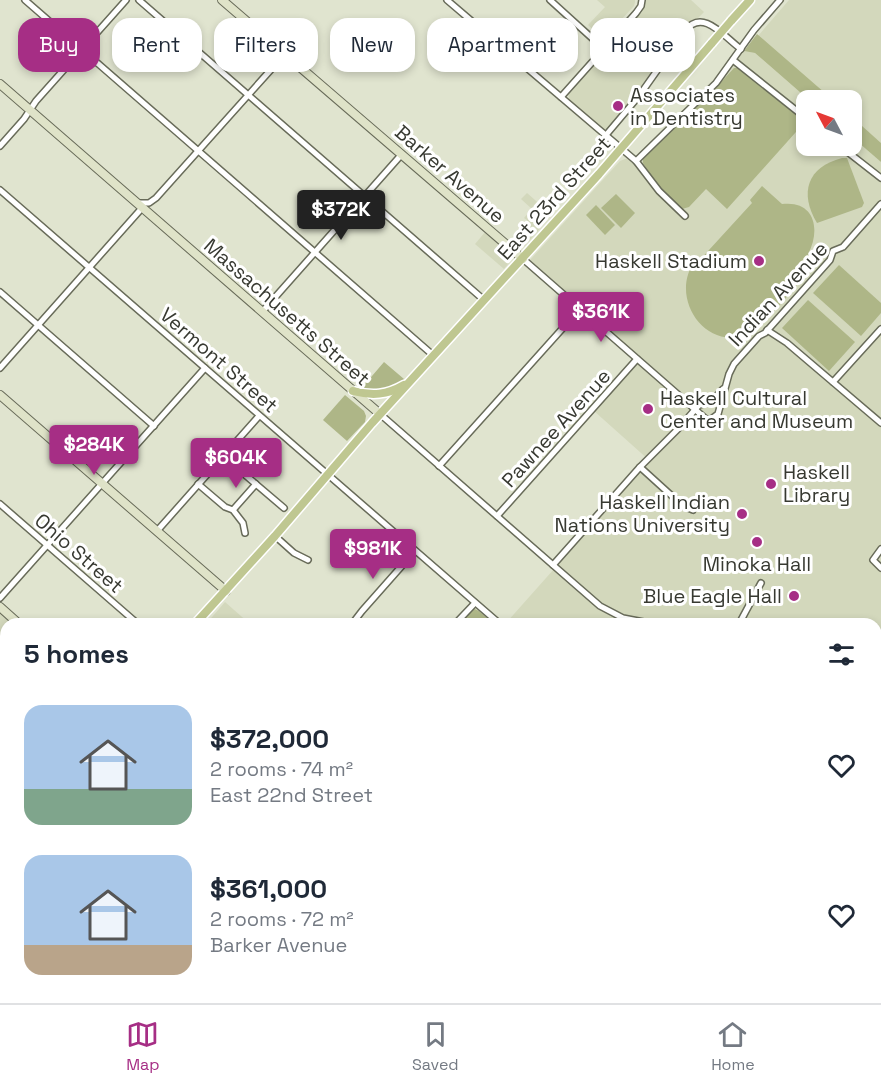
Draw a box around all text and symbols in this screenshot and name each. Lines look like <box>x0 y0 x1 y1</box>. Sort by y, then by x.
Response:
chip: Buy <box>18 18 100 72</box>
chip: Rent <box>112 18 202 72</box>
chip: Filters <box>214 18 318 72</box>
chip: New <box>330 18 415 72</box>
chip: Apartment <box>427 18 578 72</box>
chip: House <box>590 18 695 72</box>
place label: Associates in Dentistry <box>630 82 743 131</box>
north arrow <box>796 90 862 156</box>
map controls <box>796 90 862 156</box>
marker: Associates in Dentistry <box>611 99 625 113</box>
street label: Barker Avenue <box>390 119 510 229</box>
street label: East 23rd Street <box>492 131 616 265</box>
pin: $372K <box>299 190 383 241</box>
text: $372K <box>311 196 371 222</box>
street label: Massachusetts Street <box>198 233 376 391</box>
street label: Indian Avenue <box>723 236 833 352</box>
place label: Haskell Stadium <box>595 248 747 274</box>
marker: Haskell Stadium <box>752 254 766 268</box>
pin: $361K <box>559 292 643 343</box>
text: $361K <box>572 298 630 324</box>
street label: Vermont Street <box>155 302 283 418</box>
street label: Pawnee Avenue <box>496 363 616 493</box>
place label: Haskell Cultural Center and Museum <box>660 385 853 434</box>
marker: Haskell Cultural Center and Museum <box>641 402 655 416</box>
pin: $284K <box>52 425 136 476</box>
text: $284K <box>63 431 125 457</box>
pin: $604K <box>194 438 278 489</box>
text: $604K <box>205 444 267 470</box>
place label: Haskell Library <box>783 459 850 508</box>
marker: Haskell Library <box>764 477 778 491</box>
place label: Haskell Indian Nations University <box>555 489 730 538</box>
street label: Ohio Street <box>29 507 129 599</box>
marker: Haskell Indian Nations University <box>735 507 749 521</box>
pin: $981K <box>331 529 415 580</box>
text: $981K <box>344 535 402 561</box>
marker: Minoka Hall <box>750 535 764 549</box>
place label: Minoka Hall <box>703 551 811 577</box>
place label: Blue Eagle Hall <box>643 583 782 609</box>
marker: Blue Eagle Hall <box>787 589 801 603</box>
text: 5 homes <box>24 637 129 671</box>
icon: filters <box>825 638 858 671</box>
text: $372,000 <box>210 722 329 756</box>
icon: home <box>72 729 144 801</box>
icon: heart <box>825 749 858 782</box>
text: 2 rooms · 74 m² <box>210 756 353 782</box>
text: East 22nd Street <box>210 782 373 808</box>
text: $361,000 <box>210 872 327 906</box>
icon: home <box>72 879 144 951</box>
icon: heart <box>825 899 858 932</box>
text: 2 rooms · 72 m² <box>210 906 354 932</box>
text: Barker Avenue <box>210 932 347 958</box>
tab: Map <box>126 1018 160 1075</box>
tab: Saved <box>412 1018 459 1075</box>
tab: Home <box>711 1018 755 1075</box>

